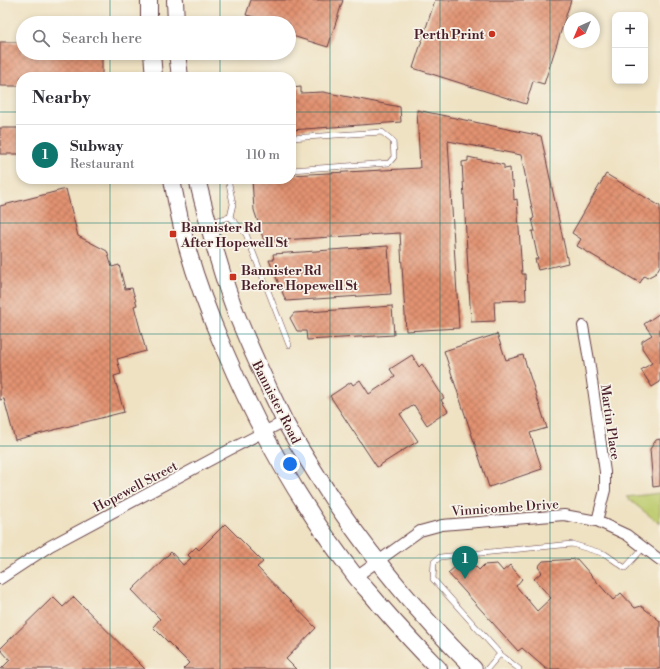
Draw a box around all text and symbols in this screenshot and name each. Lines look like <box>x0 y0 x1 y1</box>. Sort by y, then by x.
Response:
north arrow <box>564 12 600 48</box>
map controls <box>612 12 648 84</box>
button: + <box>612 12 648 48</box>
search box <box>16 16 296 60</box>
icon: search <box>30 27 52 49</box>
place label: Perth Print <box>414 27 484 43</box>
text: Search here <box>62 29 142 48</box>
marker: Perth Print <box>487 29 497 39</box>
button: − <box>612 48 648 84</box>
text: Nearby <box>32 87 91 109</box>
text: Subway <box>70 137 123 156</box>
text: 1 <box>42 147 48 163</box>
text: 110 m <box>246 147 280 163</box>
text: Restaurant <box>70 156 135 172</box>
place label: Bannister Rd After Hopewell St <box>180 220 288 251</box>
marker: Bannister Rd After Hopewell St <box>168 229 178 239</box>
place label: Bannister Rd Before Hopewell St <box>241 263 358 294</box>
marker: Bannister Rd Before Hopewell St <box>228 272 238 282</box>
street label: Bannister Road <box>248 357 304 447</box>
street label: Martin Place <box>597 383 623 461</box>
your location <box>280 454 300 474</box>
street label: Hopewell Street <box>91 458 181 516</box>
street label: Vinnicombe Drive <box>450 496 560 520</box>
pin: 1 <box>452 546 478 579</box>

